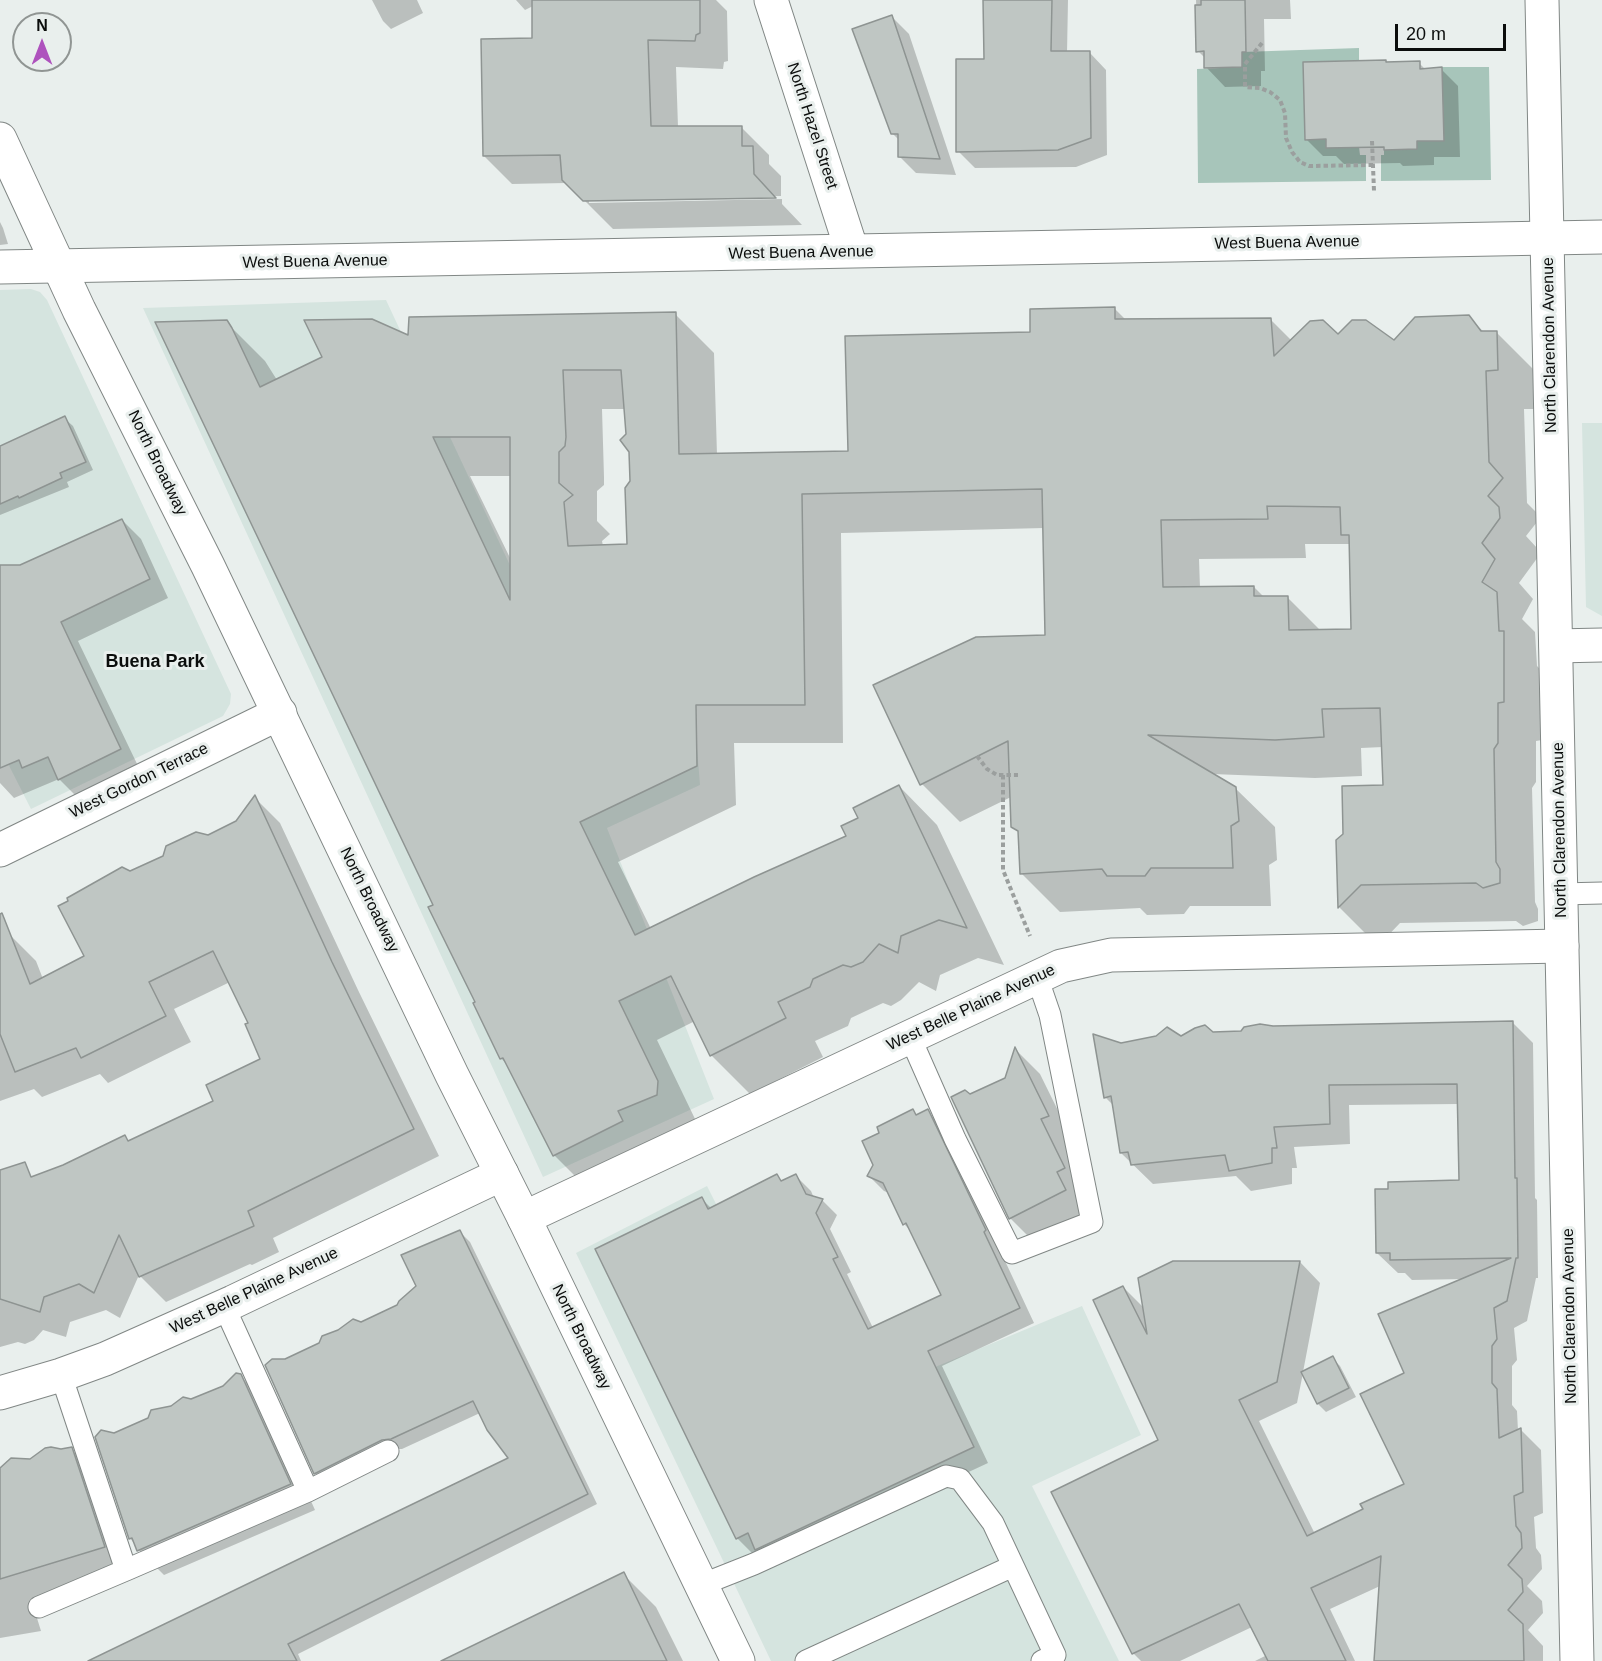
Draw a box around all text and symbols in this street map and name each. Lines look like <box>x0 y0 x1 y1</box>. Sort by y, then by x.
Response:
north arrow <box>12 12 72 72</box>
scale bar <box>1398 12 1509 50</box>
text: N <box>36 17 48 34</box>
text: 20 m <box>1406 24 1446 44</box>
street label: North Hazel Street <box>783 60 841 192</box>
street label: West Buena Avenue <box>1214 232 1360 254</box>
street label: West Buena Avenue <box>728 242 874 264</box>
street label: West Buena Avenue <box>242 251 388 273</box>
street label: North Clarendon Avenue <box>1539 257 1561 433</box>
street label: North Broadway <box>123 407 191 519</box>
district label: Buena Park <box>105 651 205 673</box>
street label: West Gordon Terrace <box>67 739 211 823</box>
street label: North Clarendon Avenue <box>1549 742 1571 918</box>
street label: North Broadway <box>335 844 403 956</box>
street label: West Belle Plaine Avenue <box>884 961 1058 1055</box>
street label: North Clarendon Avenue <box>1559 1228 1581 1404</box>
street label: West Belle Plaine Avenue <box>167 1244 341 1338</box>
street label: North Broadway <box>547 1281 615 1393</box>

